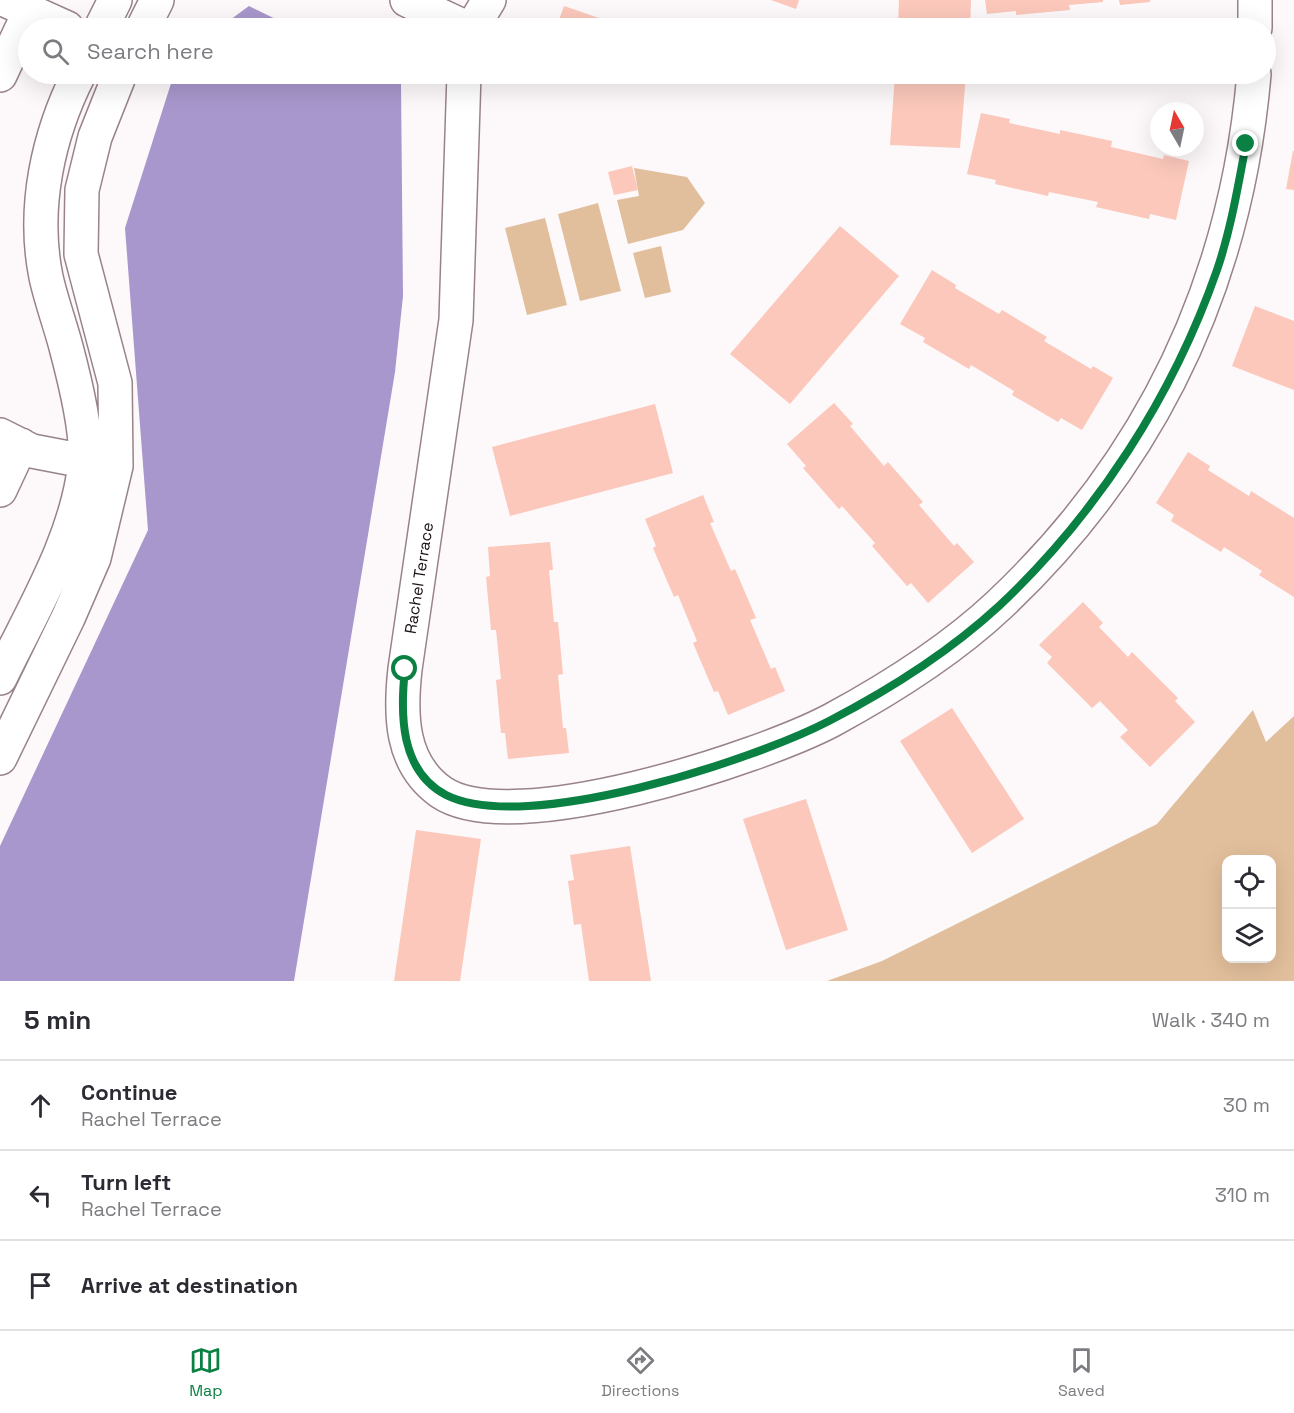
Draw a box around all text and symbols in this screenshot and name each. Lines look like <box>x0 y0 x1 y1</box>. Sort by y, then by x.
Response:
search box <box>18 18 1276 84</box>
icon: search <box>39 35 72 68</box>
text: Search here <box>87 37 214 65</box>
north arrow <box>1150 102 1204 156</box>
route end <box>1232 130 1258 156</box>
street label: Rachel Terrace <box>400 521 438 635</box>
route start <box>391 655 417 681</box>
map controls <box>1222 855 1276 963</box>
button: locate <box>1222 855 1276 909</box>
button: layers <box>1222 909 1276 963</box>
text: 5 min <box>24 1003 91 1037</box>
text: Walk · 340 m <box>1152 1007 1270 1033</box>
text: Continue <box>81 1078 177 1106</box>
icon: ahead <box>24 1089 57 1122</box>
text: 30 m <box>1223 1092 1270 1118</box>
text: Rachel Terrace <box>81 1106 222 1132</box>
text: Turn left <box>81 1168 171 1196</box>
icon: left <box>24 1179 57 1212</box>
text: 310 m <box>1215 1182 1270 1208</box>
text: Rachel Terrace <box>81 1196 222 1222</box>
icon: arrive <box>24 1269 57 1302</box>
text: Arrive at destination <box>81 1271 298 1299</box>
tab: Map <box>189 1344 223 1401</box>
tab: Directions <box>601 1344 680 1401</box>
tab: Saved <box>1058 1344 1105 1401</box>

